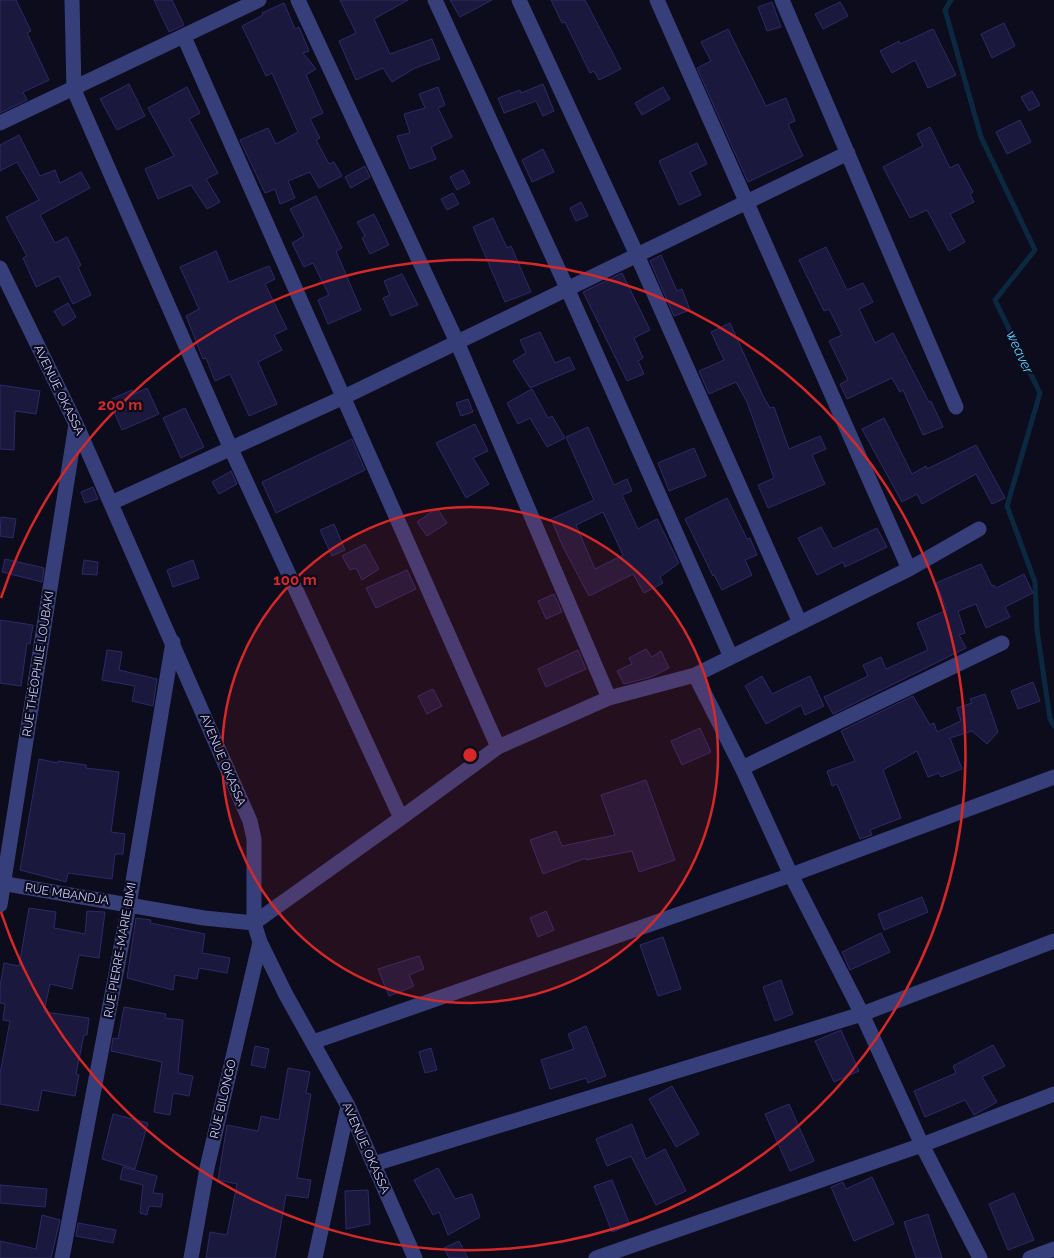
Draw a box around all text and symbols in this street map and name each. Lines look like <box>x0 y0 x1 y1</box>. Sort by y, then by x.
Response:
water label: weaver <box>1003 328 1037 377</box>
street label: AVENUE OKASSA <box>31 343 87 437</box>
text: 200 m <box>98 396 142 414</box>
text: 100 m <box>273 571 317 589</box>
street label: RUE THÉOPHILE LOUBAKI <box>20 590 56 738</box>
street label: AVENUE OKASSA <box>197 712 249 808</box>
centre of rings <box>461 746 479 764</box>
street label: RUE MBANDJA <box>24 880 110 908</box>
street label: RUE PIERRE-MARIE BIMI <box>101 881 139 1019</box>
street label: RUE BILONGO <box>207 1058 239 1140</box>
street label: AVENUE OKASSA <box>340 1100 392 1196</box>

